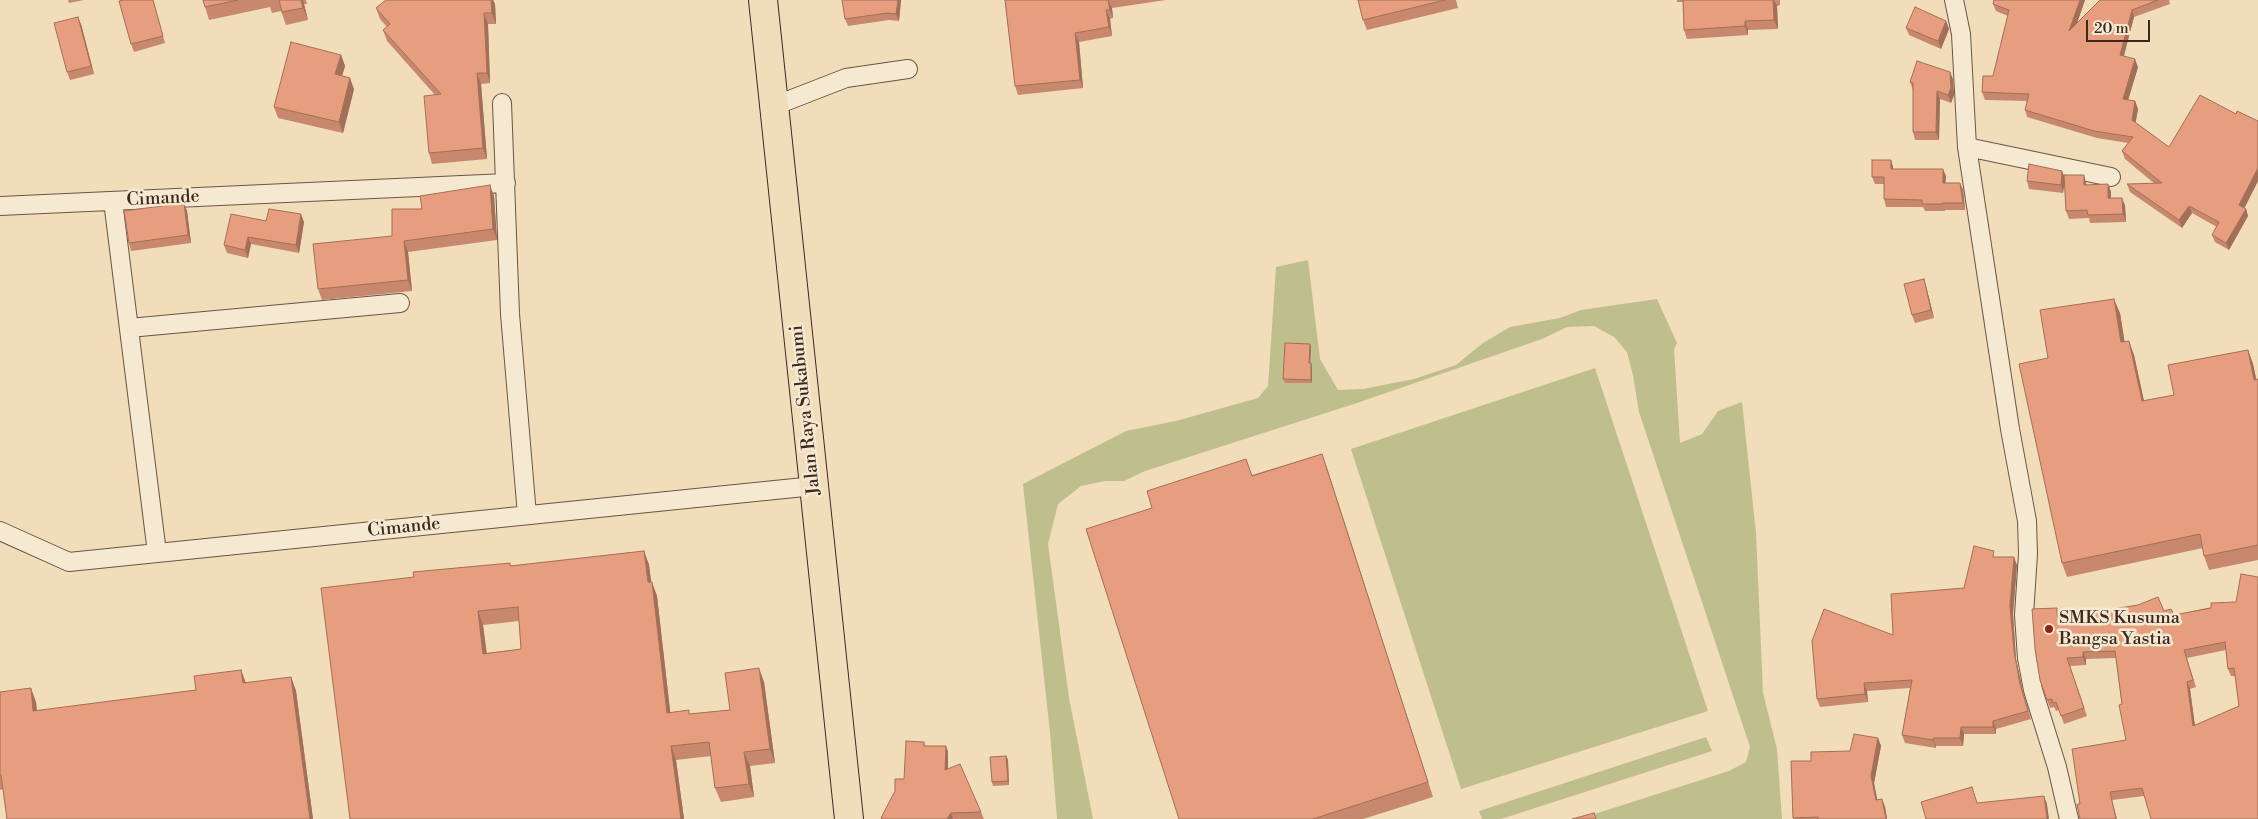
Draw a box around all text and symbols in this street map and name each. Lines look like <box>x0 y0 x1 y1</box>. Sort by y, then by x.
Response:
scale bar <box>2088 10 2152 42</box>
text: 20 m <box>2094 19 2129 38</box>
street label: Cimande <box>126 186 200 212</box>
street label: Jalan Raya Sukabumi <box>786 324 826 496</box>
street label: Cimande <box>366 513 442 543</box>
place label: SMKS Kusuma Bangsa Yastia <box>2059 608 2180 650</box>
marker: SMKS Kusuma Bangsa Yastia <box>2043 623 2055 635</box>

